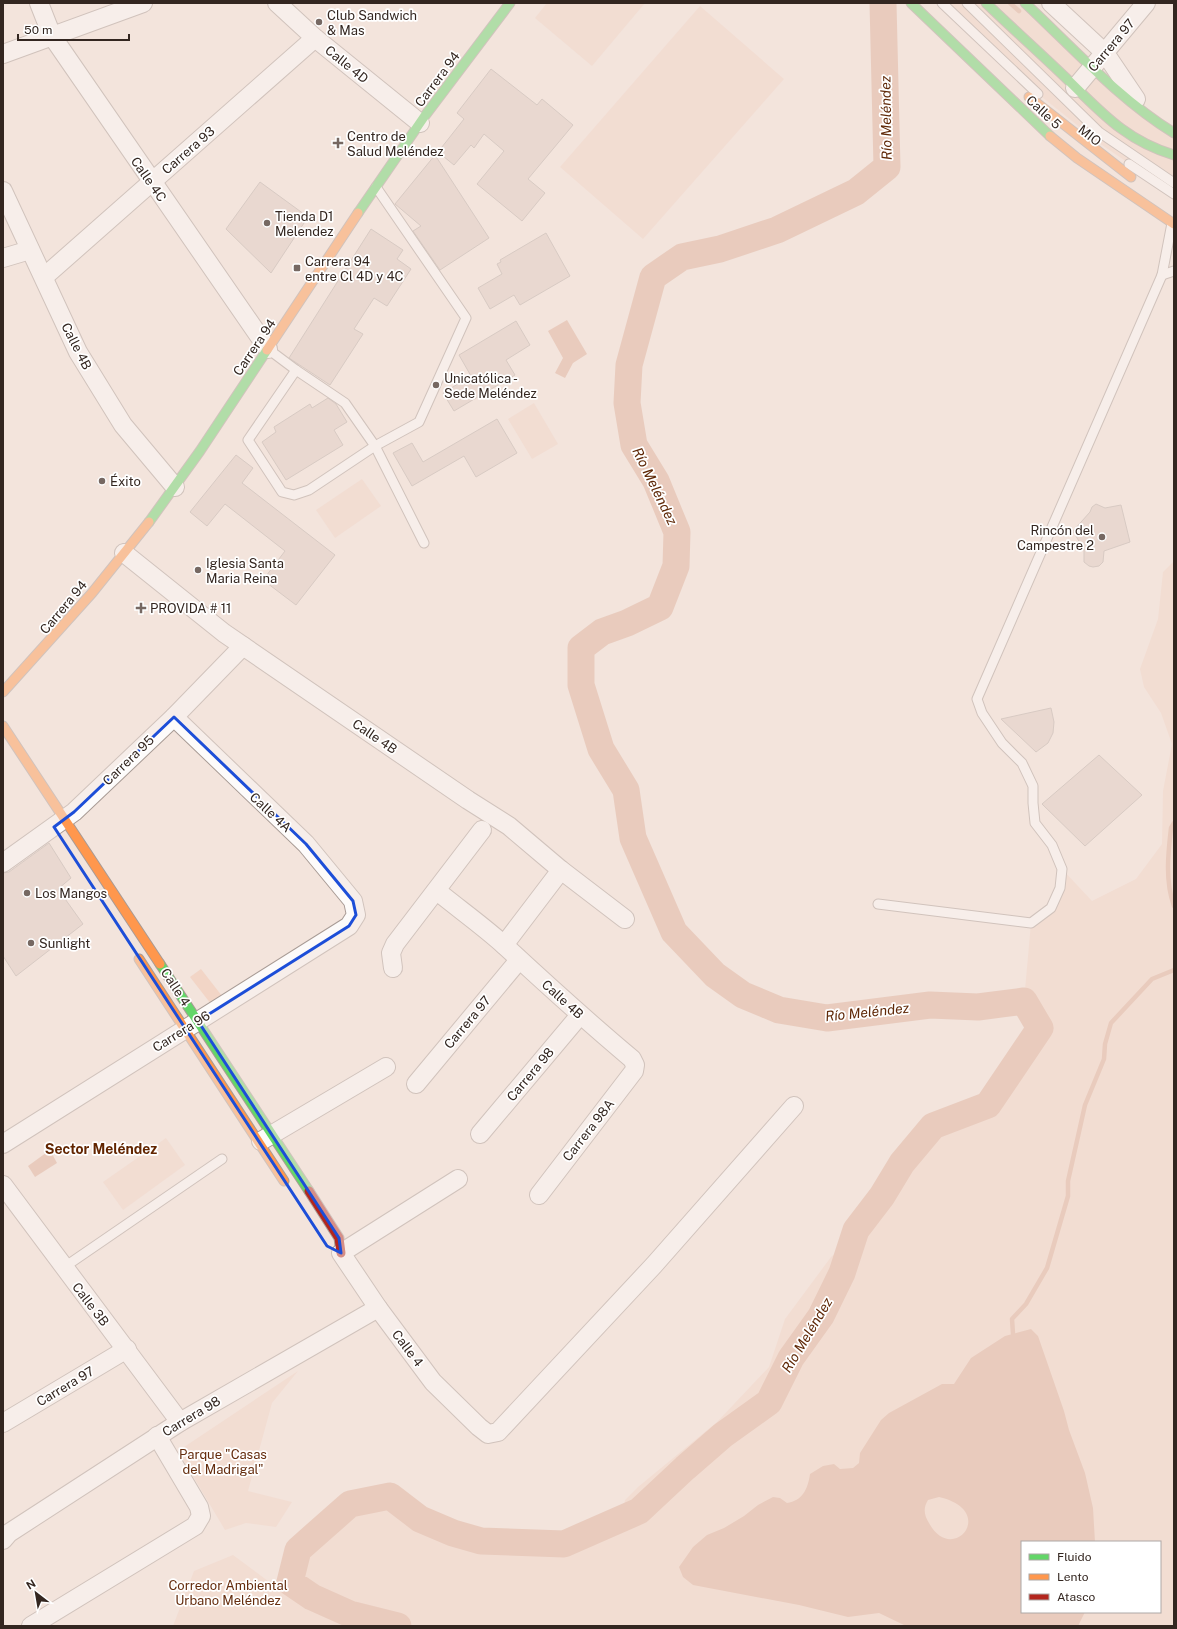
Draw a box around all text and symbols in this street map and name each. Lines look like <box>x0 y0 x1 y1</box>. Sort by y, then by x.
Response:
place label: Club Sandwich & Mas <box>327 8 417 38</box>
scale bar <box>18 16 129 42</box>
street label: Carrera 97 <box>1085 16 1138 75</box>
marker: Club Sandwich & Mas <box>314 17 324 27</box>
text: 50 m <box>24 23 52 37</box>
street label: Calle 4D <box>322 43 371 86</box>
street label: Carrera 94 <box>412 49 463 110</box>
water label: Río Meléndez <box>877 75 895 160</box>
street label: Calle 5 <box>1023 92 1064 132</box>
street label: MIO <box>1075 122 1104 149</box>
street label: Carrera 93 <box>159 123 218 177</box>
place label: Centro de Salud Meléndez <box>347 129 444 159</box>
marker: Centro de Salud Meléndez <box>332 137 344 149</box>
street label: Calle 4C <box>128 154 169 205</box>
place label: Tienda D1 Melendez <box>275 209 333 239</box>
marker: Tienda D1 Melendez <box>262 218 272 228</box>
place label: Carrera 94 entre Cl 4D y 4C <box>305 254 404 284</box>
marker: Carrera 94 entre Cl 4D y 4C <box>292 263 302 273</box>
street label: Carrera 94 <box>230 316 279 378</box>
street label: Calle 4B <box>58 320 95 372</box>
place label: Unicatólica - Sede Meléndez <box>444 371 537 401</box>
marker: Unicatólica - Sede Meléndez <box>431 380 441 390</box>
water label: Río Meléndez <box>629 445 681 528</box>
place label: Éxito <box>110 473 141 489</box>
marker: Éxito <box>97 476 107 486</box>
place label: Rincón del Campestre 2 <box>1017 523 1094 553</box>
marker: Rincón del Campestre 2 <box>1097 532 1107 542</box>
place label: Iglesia Santa Maria Reina <box>206 556 284 586</box>
marker: Iglesia Santa Maria Reina <box>193 565 203 575</box>
street label: Carrera 94 <box>37 578 90 637</box>
place label: PROVIDA # 11 <box>150 601 231 616</box>
marker: PROVIDA # 11 <box>135 602 147 614</box>
street label: Calle 4B <box>349 716 400 757</box>
street label: Carrera 95 <box>100 732 157 788</box>
street label: Calle 4A <box>247 789 295 835</box>
place label: Los Mangos <box>35 886 107 901</box>
marker: Los Mangos <box>22 888 32 898</box>
place label: Sunlight <box>39 936 90 951</box>
marker: Sunlight <box>26 938 36 948</box>
street label: Calle 4 <box>158 966 193 1009</box>
street label: Calle 4B <box>539 977 587 1022</box>
street label: Carrera 97 <box>441 993 494 1052</box>
water label: Río Meléndez <box>824 1000 910 1024</box>
street label: Carrera 96 <box>150 1008 213 1055</box>
street label: Carrera 98 <box>504 1045 557 1104</box>
street label: Carrera 98A <box>560 1096 617 1164</box>
district label: Sector Meléndez <box>45 1141 157 1157</box>
street label: Calle 3B <box>69 1280 112 1329</box>
water label: Río Meléndez <box>778 1294 836 1375</box>
street label: Calle 4 <box>389 1327 426 1370</box>
street label: Carrera 97 <box>34 1363 97 1409</box>
street label: Carrera 98 <box>159 1393 223 1440</box>
park label: Parque "Casas del Madrigal" <box>179 1447 267 1477</box>
legend <box>1021 1541 1161 1613</box>
text: Fluido <box>1057 1550 1092 1564</box>
text: Lento <box>1057 1570 1089 1584</box>
north arrow <box>16 1573 56 1613</box>
text: N <box>24 1577 38 1592</box>
park label: Corredor Ambiental Urbano Meléndez <box>168 1578 288 1608</box>
text: Atasco <box>1057 1590 1096 1604</box>

